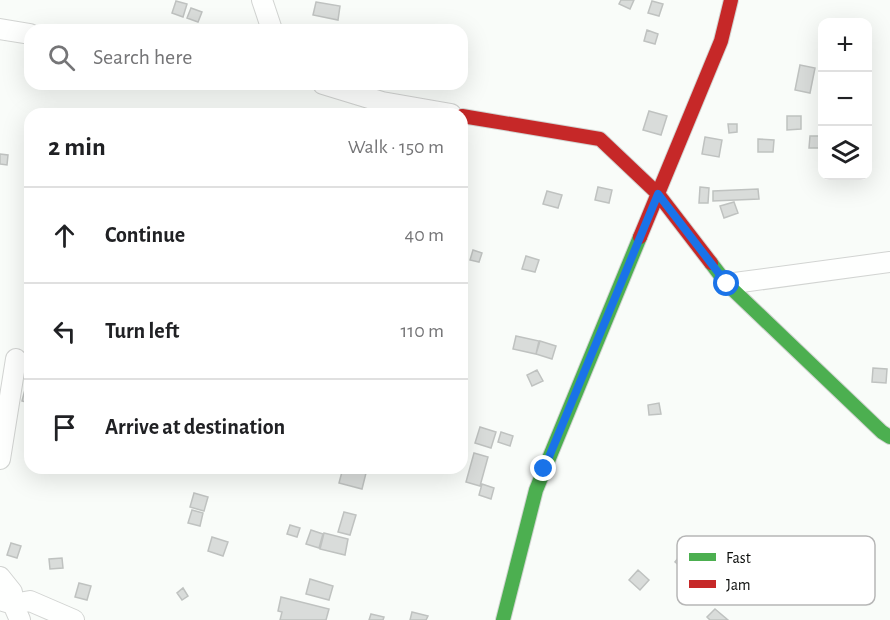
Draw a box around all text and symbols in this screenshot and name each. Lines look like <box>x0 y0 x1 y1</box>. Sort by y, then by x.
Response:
map controls <box>818 18 872 180</box>
button: + <box>818 18 872 72</box>
search box <box>24 24 468 90</box>
icon: search <box>45 41 78 74</box>
text: Search here <box>93 46 192 68</box>
button: − <box>818 72 872 126</box>
button: layers <box>818 126 872 180</box>
text: 2 min <box>48 134 106 160</box>
text: Walk · 150 m <box>348 137 444 157</box>
icon: ahead <box>48 219 81 252</box>
text: Continue <box>105 224 185 246</box>
text: 40 m <box>405 225 444 245</box>
route start <box>713 270 739 296</box>
icon: left <box>48 315 81 348</box>
text: Turn left <box>105 320 179 342</box>
text: 110 m <box>400 321 444 341</box>
icon: arrive <box>48 411 81 444</box>
text: Arrive at destination <box>105 416 285 438</box>
route end <box>530 455 556 481</box>
legend <box>677 536 875 605</box>
text: Fast <box>726 550 751 566</box>
text: Jam <box>726 577 751 593</box>

